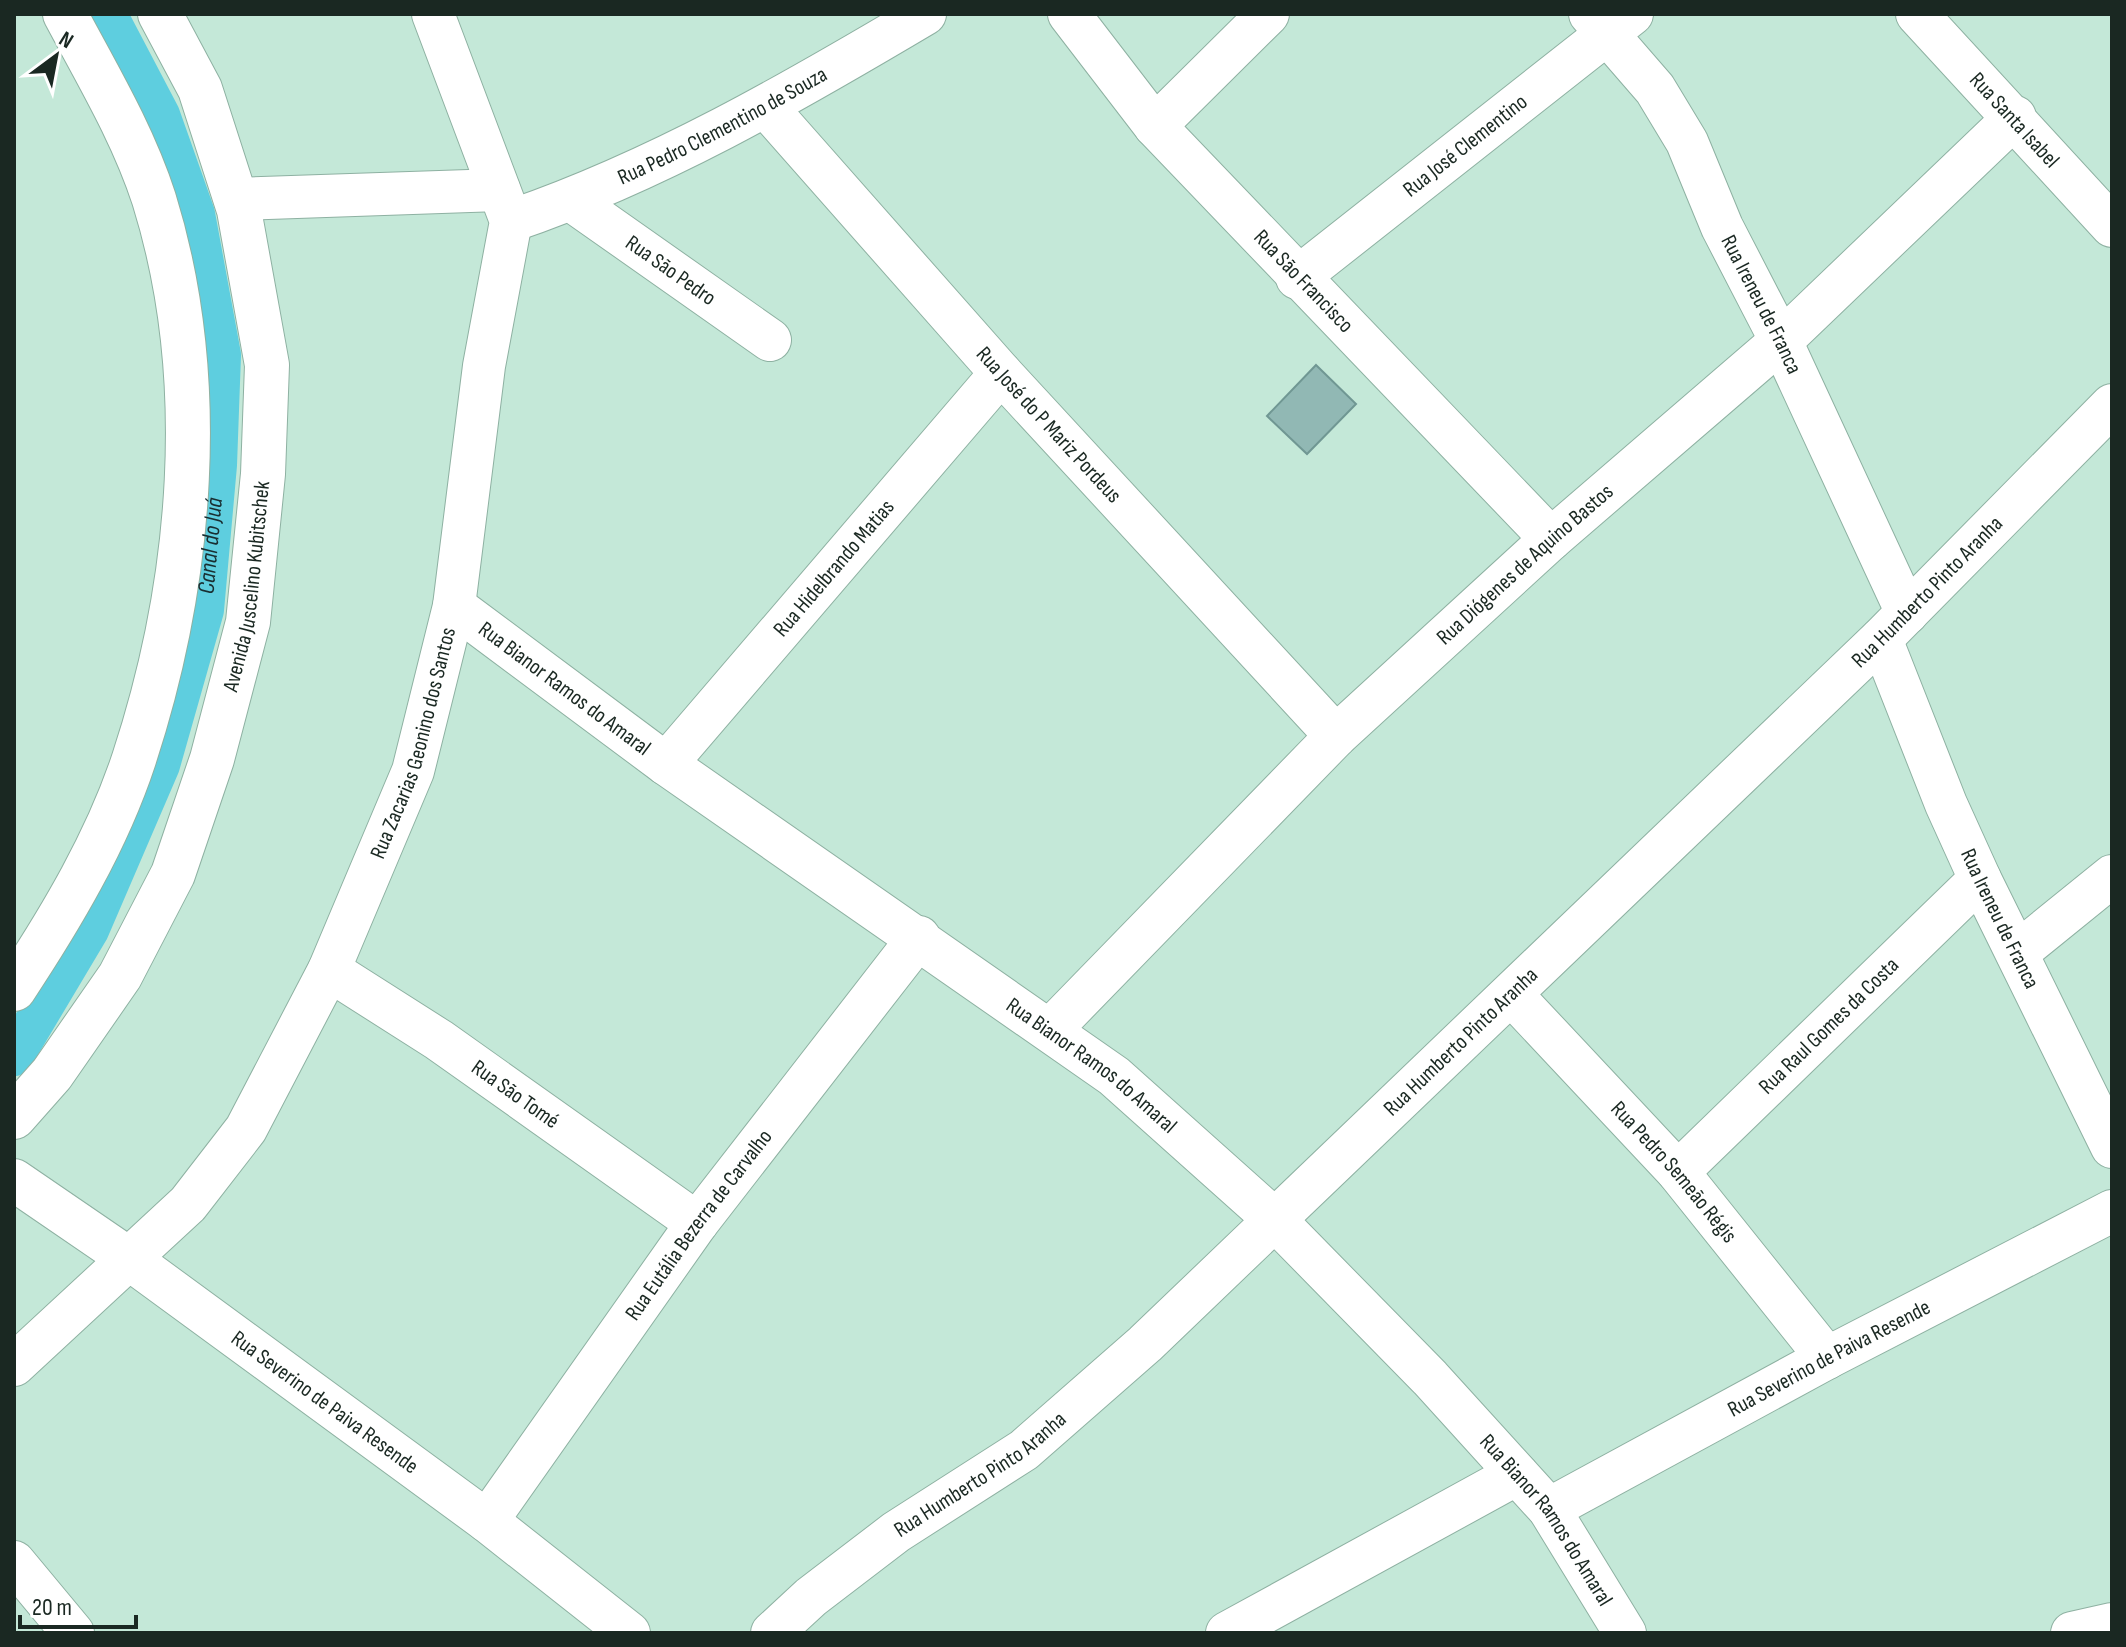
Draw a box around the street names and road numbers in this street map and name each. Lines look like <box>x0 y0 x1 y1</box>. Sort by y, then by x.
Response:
street label: Rua Pedro Clementino de Souza <box>613 61 832 191</box>
street label: Rua Santa Isabel <box>1964 67 2065 173</box>
street label: Rua José Clementino <box>1397 88 1533 203</box>
street label: Rua São Francisco <box>1248 224 1359 338</box>
street label: Rua São Pedro <box>620 229 721 311</box>
street label: Rua Ireneu de Franca <box>1715 230 1808 378</box>
street label: Rua José do P Mariz Pordeus <box>970 341 1128 509</box>
street label: Rua Diógenes de Aquino Bastos <box>1431 478 1619 651</box>
street label: Avenida Juscelino Kubitschek <box>217 479 276 695</box>
street label: Rua Hidelbrando Matias <box>768 494 900 642</box>
street label: Rua Humberto Pinto Aranha <box>1846 510 2008 674</box>
street label: Rua Bianor Ramos do Amaral <box>473 615 656 761</box>
street label: Rua Zacarias Geonino dos Santos <box>364 625 462 863</box>
street label: Rua Ireneu de Franca <box>1955 844 2045 993</box>
street label: Rua Raul Gomes da Costa <box>1753 952 1904 1100</box>
street label: Rua Humberto Pinto Aranha <box>1378 962 1543 1122</box>
street label: Rua Bianor Ramos do Amaral <box>1001 992 1182 1139</box>
street label: Rua São Tomé <box>466 1054 565 1135</box>
street label: Rua Pedro Semeão Régis <box>1605 1095 1743 1248</box>
street label: Rua Eutália Bezerra de Carvalho <box>619 1124 778 1326</box>
street label: Rua Severino de Paiva Resende <box>1723 1294 1935 1423</box>
street label: Rua Severino de Paiva Resende <box>226 1325 424 1480</box>
street label: Rua Humberto Pinto Aranha <box>889 1406 1072 1543</box>
street label: Rua Bianor Ramos do Amaral <box>1474 1428 1619 1611</box>

